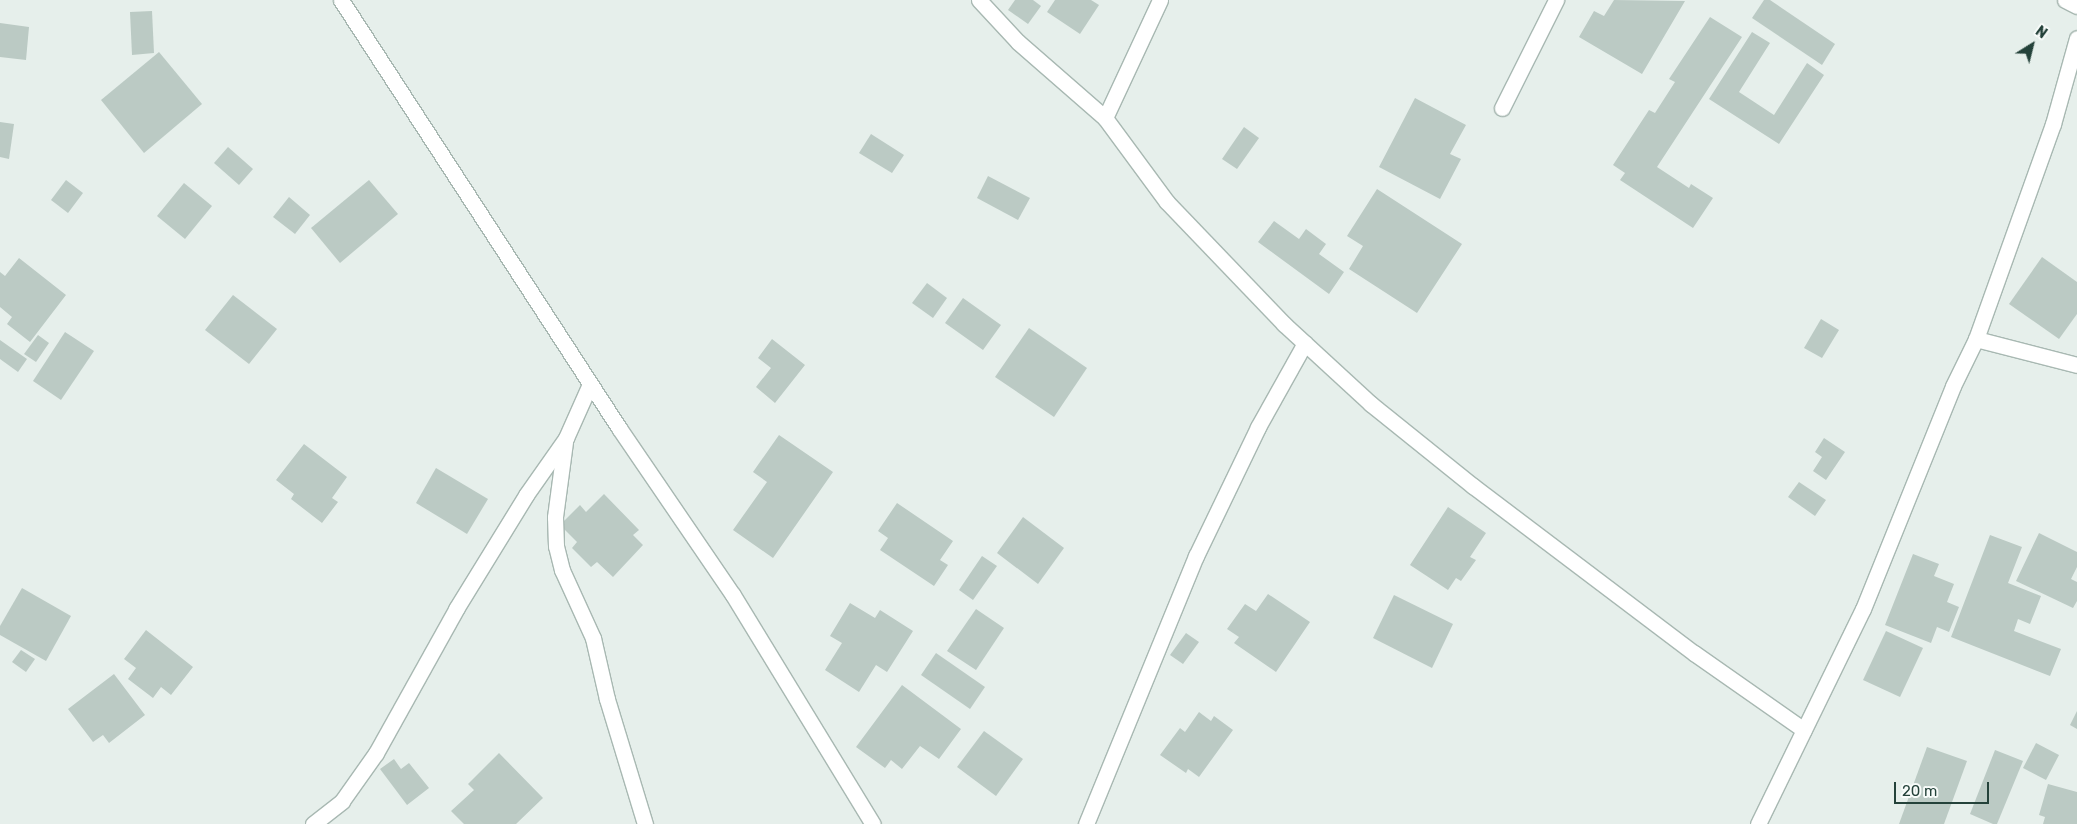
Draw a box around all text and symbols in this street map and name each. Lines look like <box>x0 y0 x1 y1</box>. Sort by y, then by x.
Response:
north arrow <box>2007 20 2057 70</box>
text: N <box>2032 23 2050 42</box>
scale bar <box>1897 772 1992 804</box>
text: 20 m <box>1902 782 1937 800</box>

